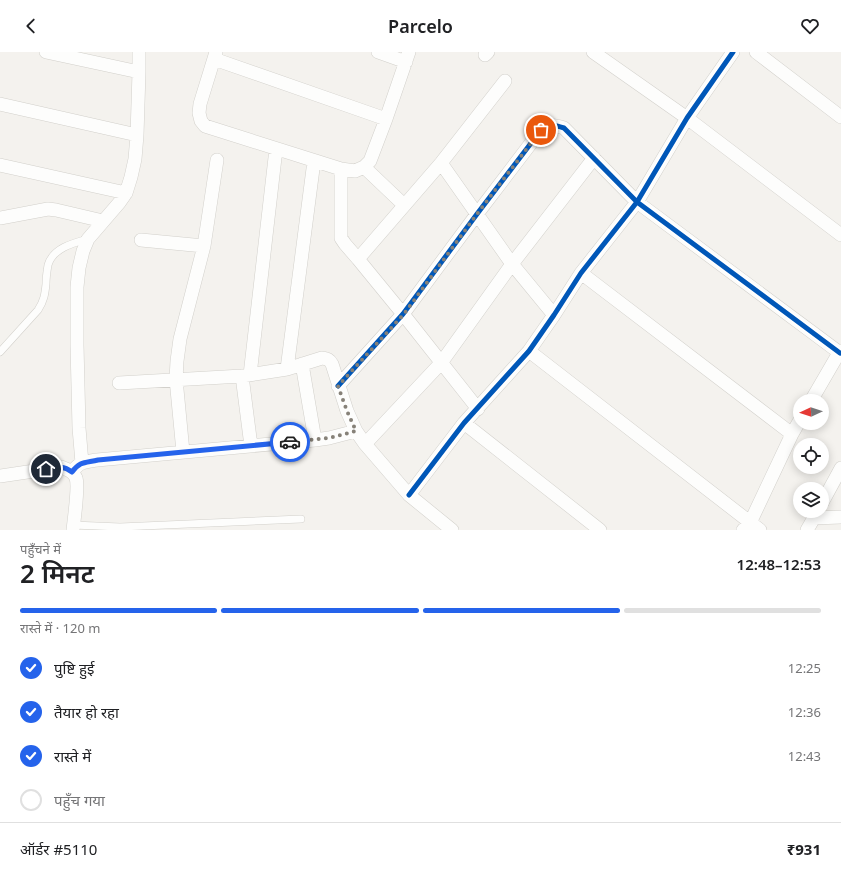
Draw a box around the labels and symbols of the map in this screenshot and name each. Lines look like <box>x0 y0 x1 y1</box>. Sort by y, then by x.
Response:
pin <box>524 113 558 147</box>
north arrow <box>793 394 829 430</box>
courier <box>270 422 310 462</box>
pin <box>29 452 63 486</box>

